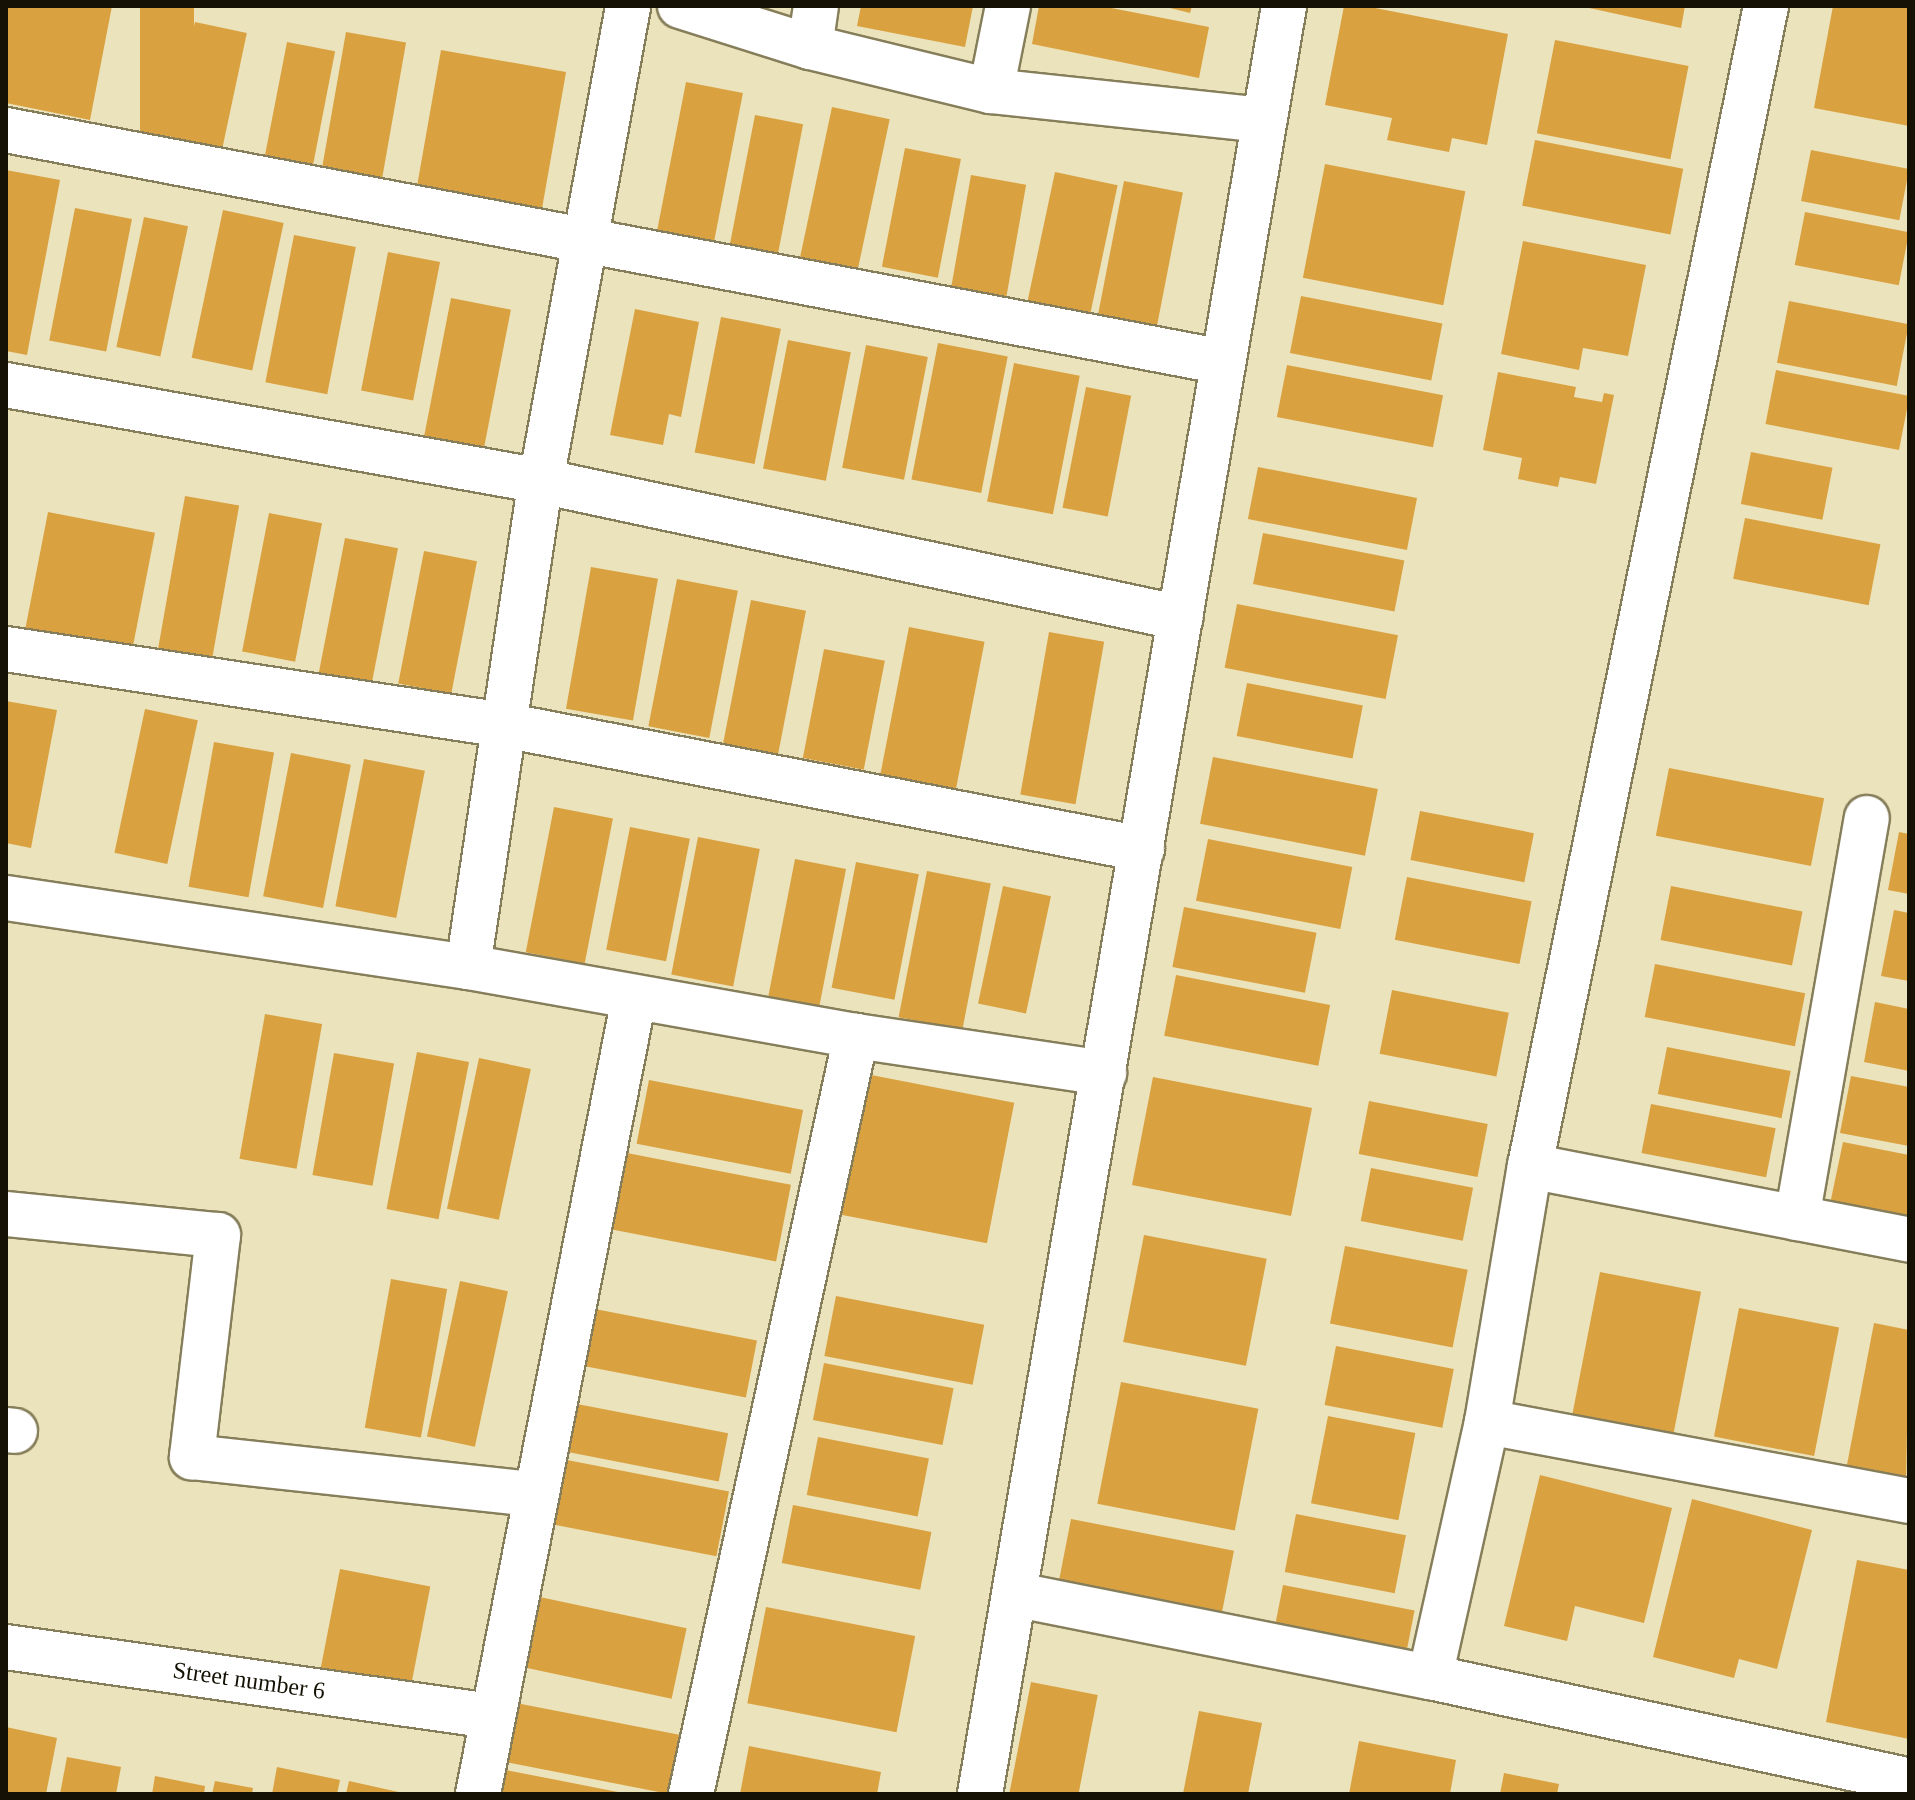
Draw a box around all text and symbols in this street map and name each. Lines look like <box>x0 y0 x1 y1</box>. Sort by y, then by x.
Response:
street label: Street number 6 <box>156 1654 342 1708</box>

